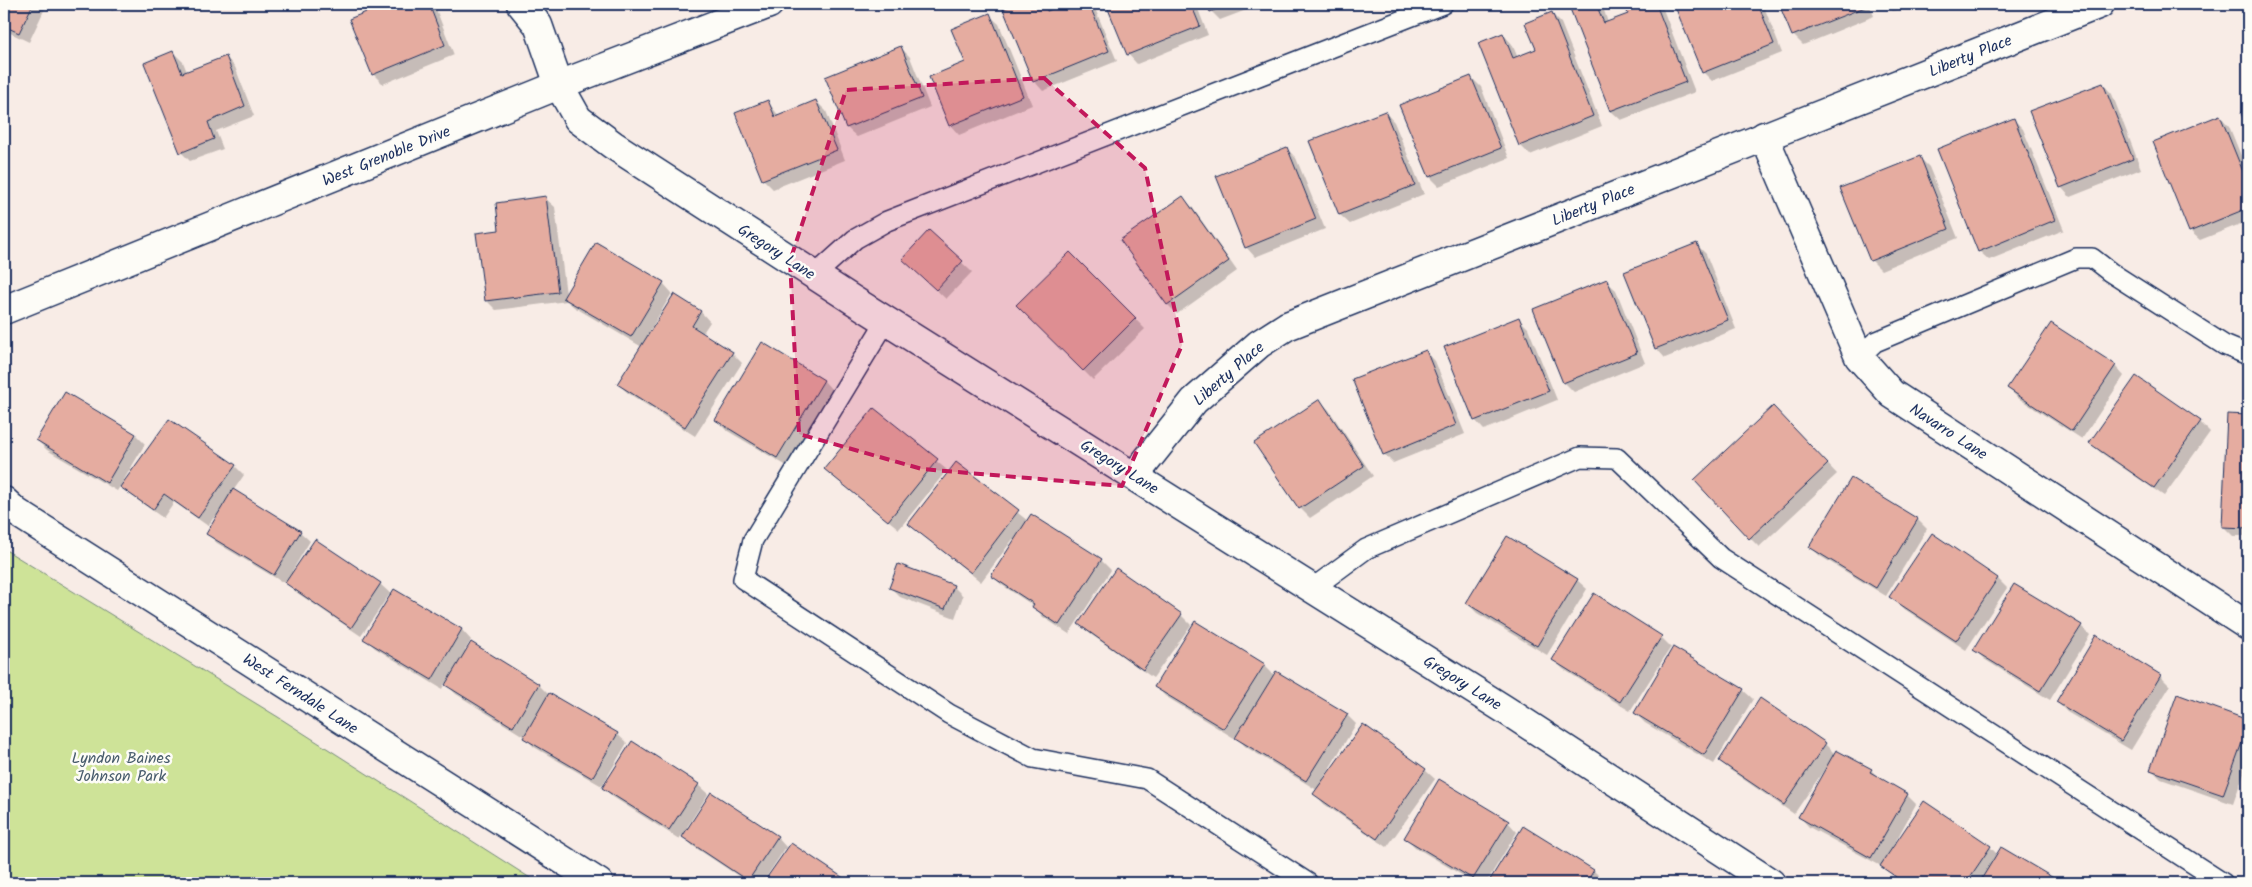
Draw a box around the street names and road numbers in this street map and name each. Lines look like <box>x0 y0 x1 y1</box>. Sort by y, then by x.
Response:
street label: Liberty Place <box>1925 28 2016 84</box>
street label: West Grenoble Drive <box>319 119 455 194</box>
street label: Liberty Place <box>1548 177 1639 233</box>
street label: Gregory Lane <box>732 218 820 287</box>
street label: Liberty Place <box>1188 336 1270 412</box>
street label: Navarro Lane <box>1904 398 1992 467</box>
street label: Gregory Lane <box>1075 433 1163 501</box>
street label: West Ferndale Lane <box>237 647 363 741</box>
street label: Gregory Lane <box>1418 649 1506 717</box>

